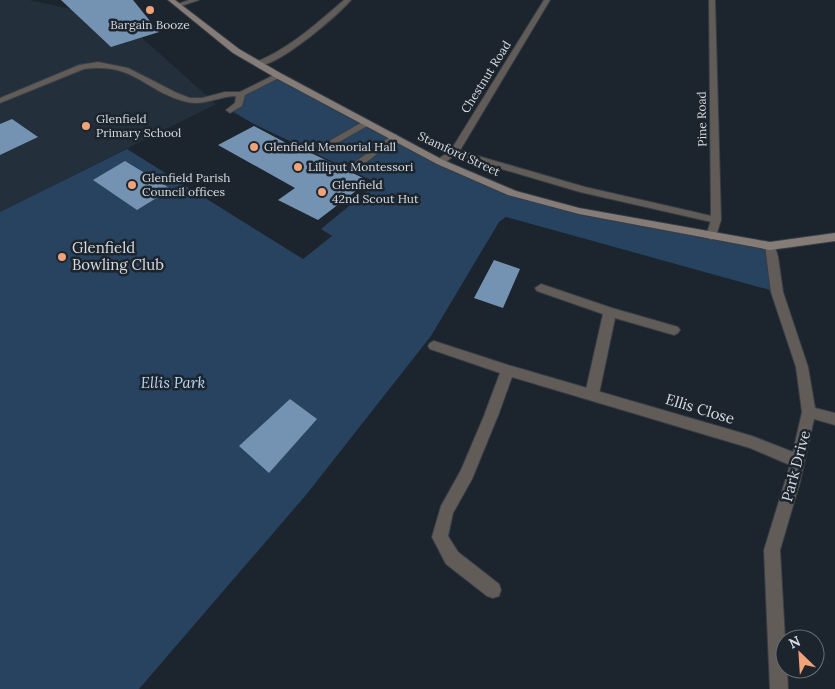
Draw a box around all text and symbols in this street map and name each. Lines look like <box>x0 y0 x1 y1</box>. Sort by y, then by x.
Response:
marker: Bargain Booze <box>144 4 156 16</box>
place label: Bargain Booze <box>110 17 190 32</box>
street label: Chestnut Road <box>457 38 514 116</box>
street label: Pine Road <box>694 91 709 147</box>
place label: Glenfield Primary School <box>96 111 181 140</box>
marker: Glenfield Primary School <box>80 120 92 132</box>
street label: Stamford Street <box>416 128 503 179</box>
place label: Glenfield Memorial Hall <box>264 139 396 154</box>
marker: Glenfield Memorial Hall <box>248 141 260 153</box>
place label: Lilliput Montessori <box>308 159 413 174</box>
marker: Lilliput Montessori <box>292 161 304 173</box>
place label: Glenfield Parish Council offices <box>142 170 230 199</box>
place label: Glenfield 42nd Scout Hut <box>332 177 419 206</box>
marker: Glenfield Parish Council offices <box>126 179 138 191</box>
marker: Glenfield 42nd Scout Hut <box>316 186 328 198</box>
place label: Glenfield Bowling Club <box>72 238 164 274</box>
marker: Glenfield Bowling Club <box>56 251 68 263</box>
park label: Ellis Park <box>141 373 205 392</box>
street label: Ellis Close <box>663 389 737 428</box>
street label: Park Drive <box>777 428 814 503</box>
north arrow <box>775 629 825 679</box>
text: N <box>786 632 803 653</box>

